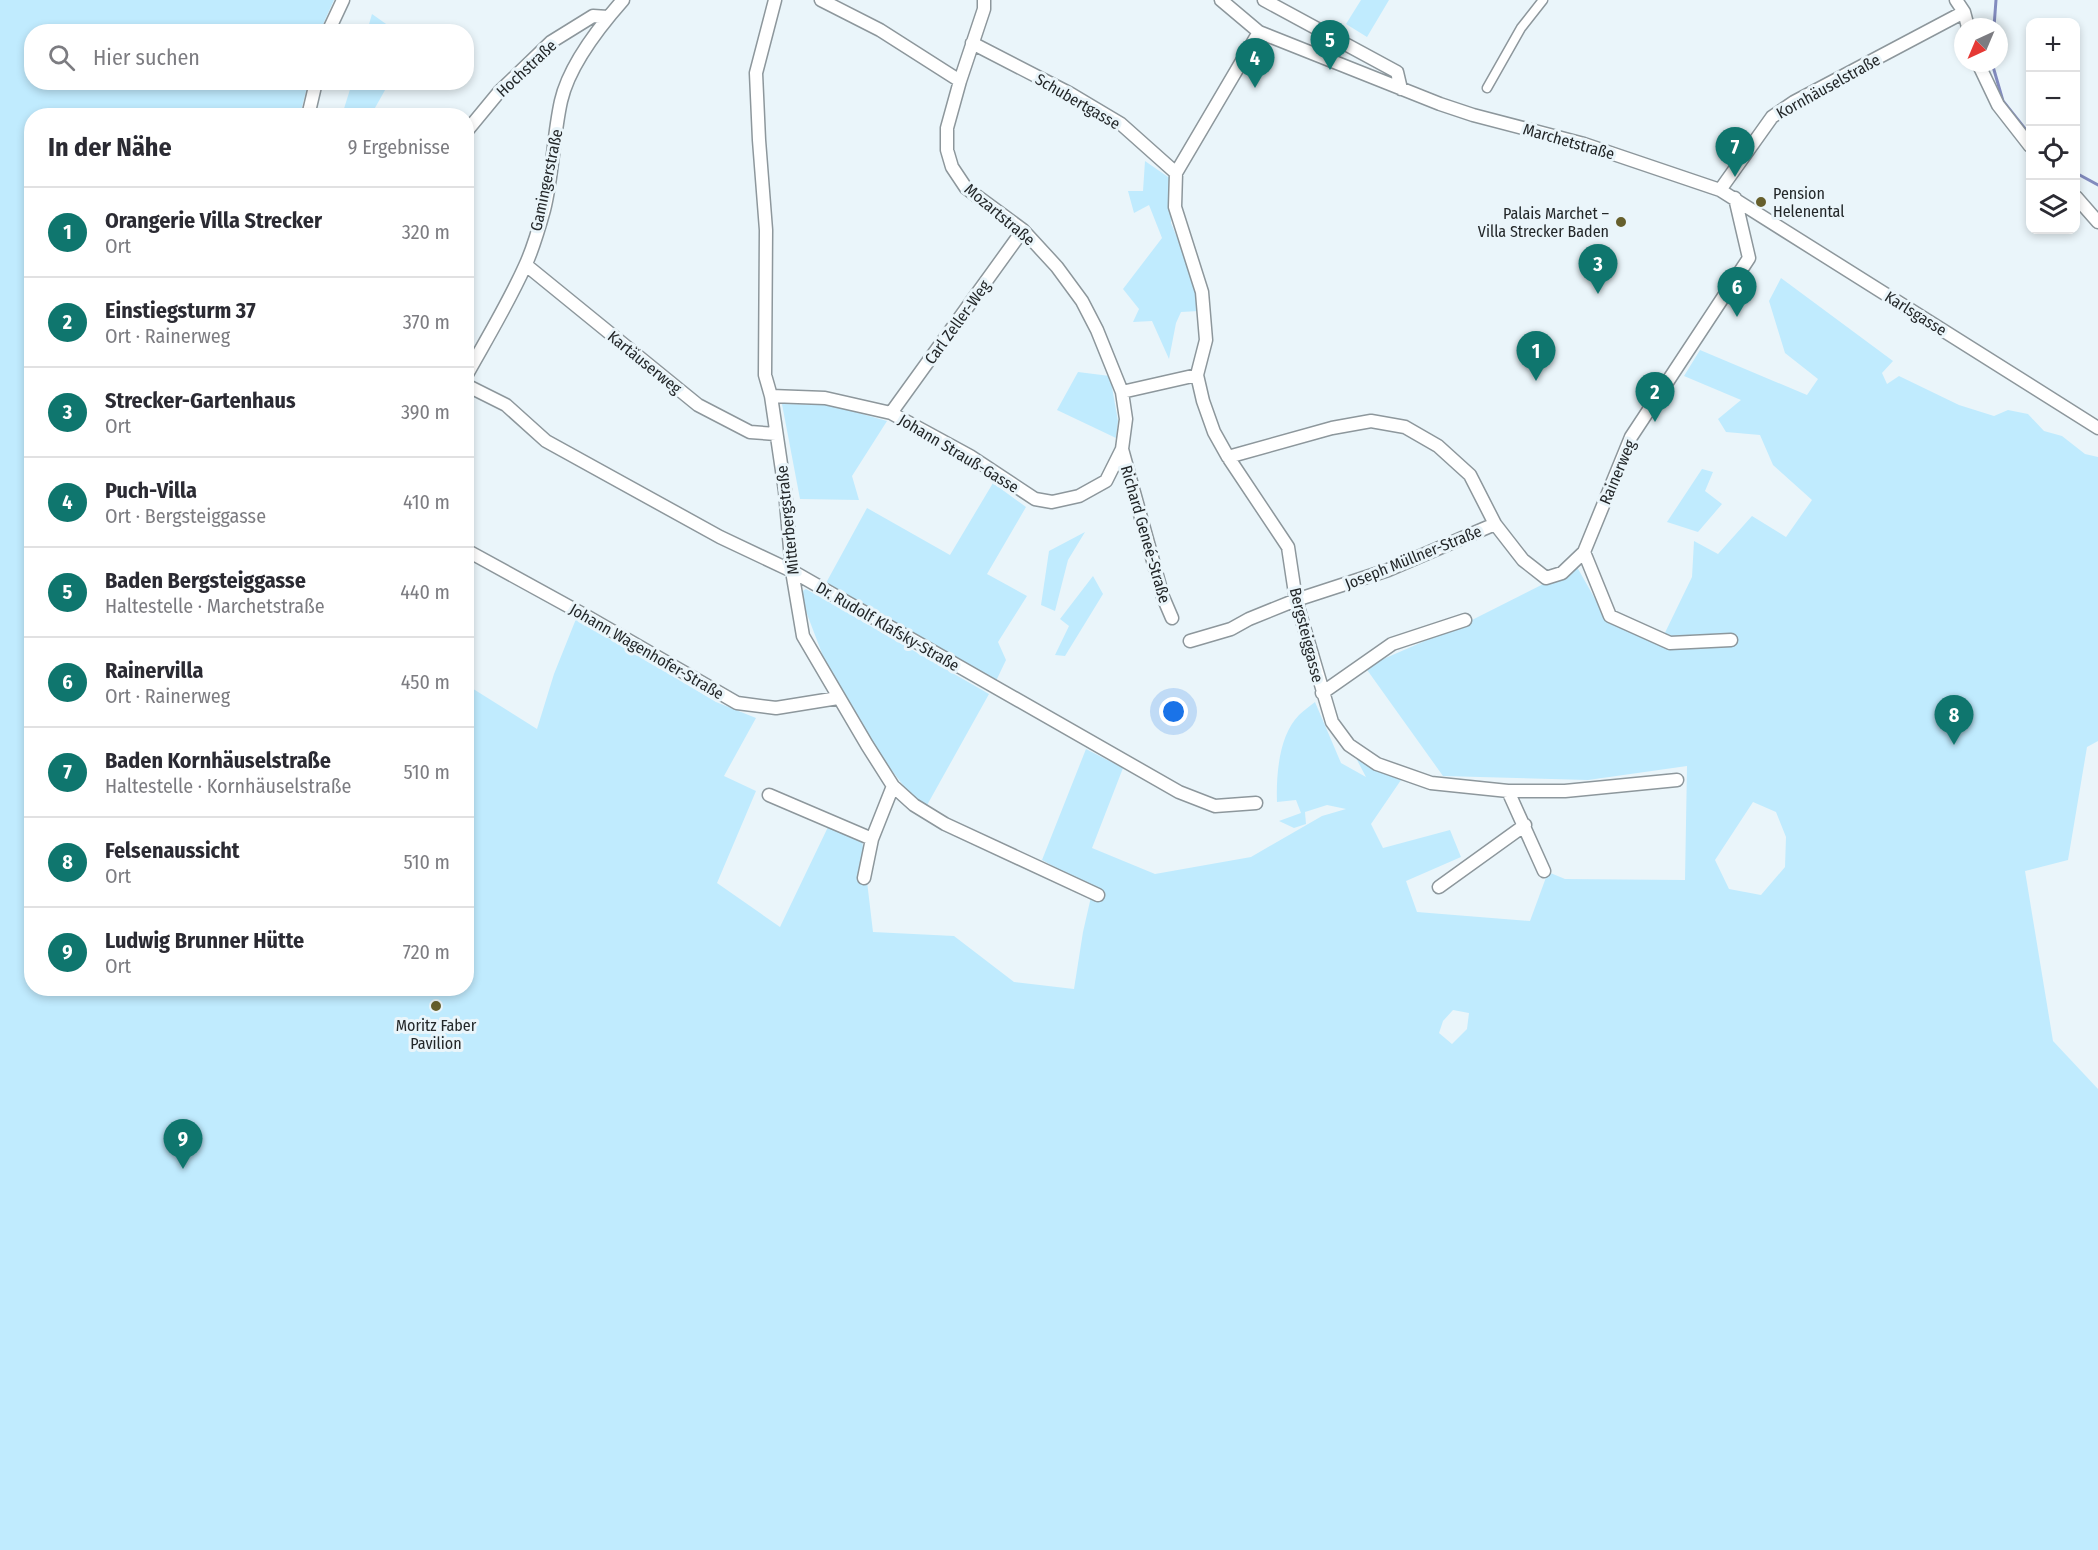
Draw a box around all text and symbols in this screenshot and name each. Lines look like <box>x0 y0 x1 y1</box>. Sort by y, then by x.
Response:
north arrow <box>1954 18 2008 72</box>
map controls <box>2026 18 2080 234</box>
button: + <box>2026 18 2080 72</box>
pin: 5 <box>1310 20 1350 70</box>
search box <box>24 24 474 90</box>
street label: Hochstraße <box>492 36 560 101</box>
pin: 4 <box>1236 38 1274 88</box>
icon: search <box>45 41 78 74</box>
text: Hier suchen <box>93 44 200 71</box>
street label: Kornhäuselstraße <box>1773 50 1884 123</box>
street label: Schubertgasse <box>1032 69 1124 133</box>
button: − <box>2026 72 2080 126</box>
street label: Marchetstraße <box>1521 119 1617 164</box>
button: locate <box>2026 126 2080 180</box>
street label: Gamingerstraße <box>526 127 567 233</box>
pin: 7 <box>1716 128 1754 177</box>
text: In der Nähe <box>48 132 172 163</box>
text: 9 Ergebnisse <box>348 135 450 159</box>
street label: Mozartstraße <box>961 179 1039 249</box>
button: layers <box>2026 180 2080 234</box>
place label: Pension Helenental <box>1773 184 1844 221</box>
marker: Pension Helenental <box>1754 195 1768 209</box>
place label: Palais Marchet – Villa Strecker Baden <box>1478 204 1609 241</box>
text: Orangerie Villa Strecker <box>105 207 322 234</box>
marker: Palais Marchet – Villa Strecker Baden <box>1614 215 1628 229</box>
text: 1 <box>63 220 72 244</box>
text: 320 m <box>402 220 450 244</box>
text: Ort <box>105 234 131 258</box>
pin: 3 <box>1578 244 1618 294</box>
pin: 6 <box>1718 268 1756 317</box>
street label: Carl Zeller-Weg <box>921 276 994 368</box>
street label: Karlsgasse <box>1881 287 1950 340</box>
text: Einstiegsturm 37 <box>105 297 256 324</box>
text: 2 <box>63 310 72 334</box>
text: 370 m <box>403 310 450 334</box>
text: Ort · Rainerweg <box>105 324 230 348</box>
street label: Kartäuserweg <box>604 327 686 398</box>
pin: 1 <box>1516 332 1556 381</box>
pin: 2 <box>1636 372 1674 422</box>
text: Strecker-Gartenhaus <box>105 387 296 414</box>
text: 3 <box>63 400 72 424</box>
text: 390 m <box>401 400 450 424</box>
street label: Johann Strauß-Gasse <box>895 410 1022 497</box>
text: Ort <box>105 414 131 438</box>
street label: Rainerweg <box>1595 437 1640 507</box>
street label: Richard Geneé-Straße <box>1117 463 1174 605</box>
street label: Mitterbergstraße <box>772 464 803 576</box>
text: Puch-Villa <box>105 477 197 504</box>
text: 4 <box>62 490 73 514</box>
text: 410 m <box>403 490 450 514</box>
text: Ort · Bergsteiggasse <box>105 504 266 528</box>
street label: Joseph Müllner-Straße <box>1342 521 1484 594</box>
text: Baden Bergsteiggasse <box>105 567 306 594</box>
street label: Dr. Rudolf Klafsky-Straße <box>813 578 963 675</box>
text: 5 <box>63 580 72 604</box>
text: 440 m <box>400 580 450 604</box>
street label: Bergsteiggasse <box>1286 586 1327 685</box>
text: Haltestelle · Marchetstraße <box>105 594 325 618</box>
street label: Johann Wagenhofer-Straße <box>566 599 727 703</box>
text: Rainervilla <box>105 657 203 684</box>
text: 6 <box>62 670 73 694</box>
text: 450 m <box>401 670 450 694</box>
text: Ort · Rainerweg <box>105 684 230 708</box>
pin: 8 <box>1934 696 1974 745</box>
your location <box>1159 697 1188 726</box>
text: Baden Kornhäuselstraße <box>105 747 331 774</box>
text: 7 <box>63 760 72 784</box>
text: 510 m <box>404 760 450 784</box>
text: Haltestelle · Kornhäuselstraße <box>105 774 351 798</box>
text: Felsenaussicht <box>105 837 239 864</box>
text: 8 <box>62 850 73 874</box>
text: 510 m <box>404 850 450 874</box>
text: Ort <box>105 864 131 888</box>
text: Ludwig Brunner Hütte <box>105 927 304 954</box>
text: 9 <box>62 940 73 964</box>
text: 720 m <box>403 940 450 964</box>
text: Ort <box>105 954 131 978</box>
marker: Moritz Faber Pavilion <box>429 999 443 1013</box>
place label: Moritz Faber Pavilion <box>396 1016 477 1053</box>
pin: 9 <box>164 1120 202 1169</box>

